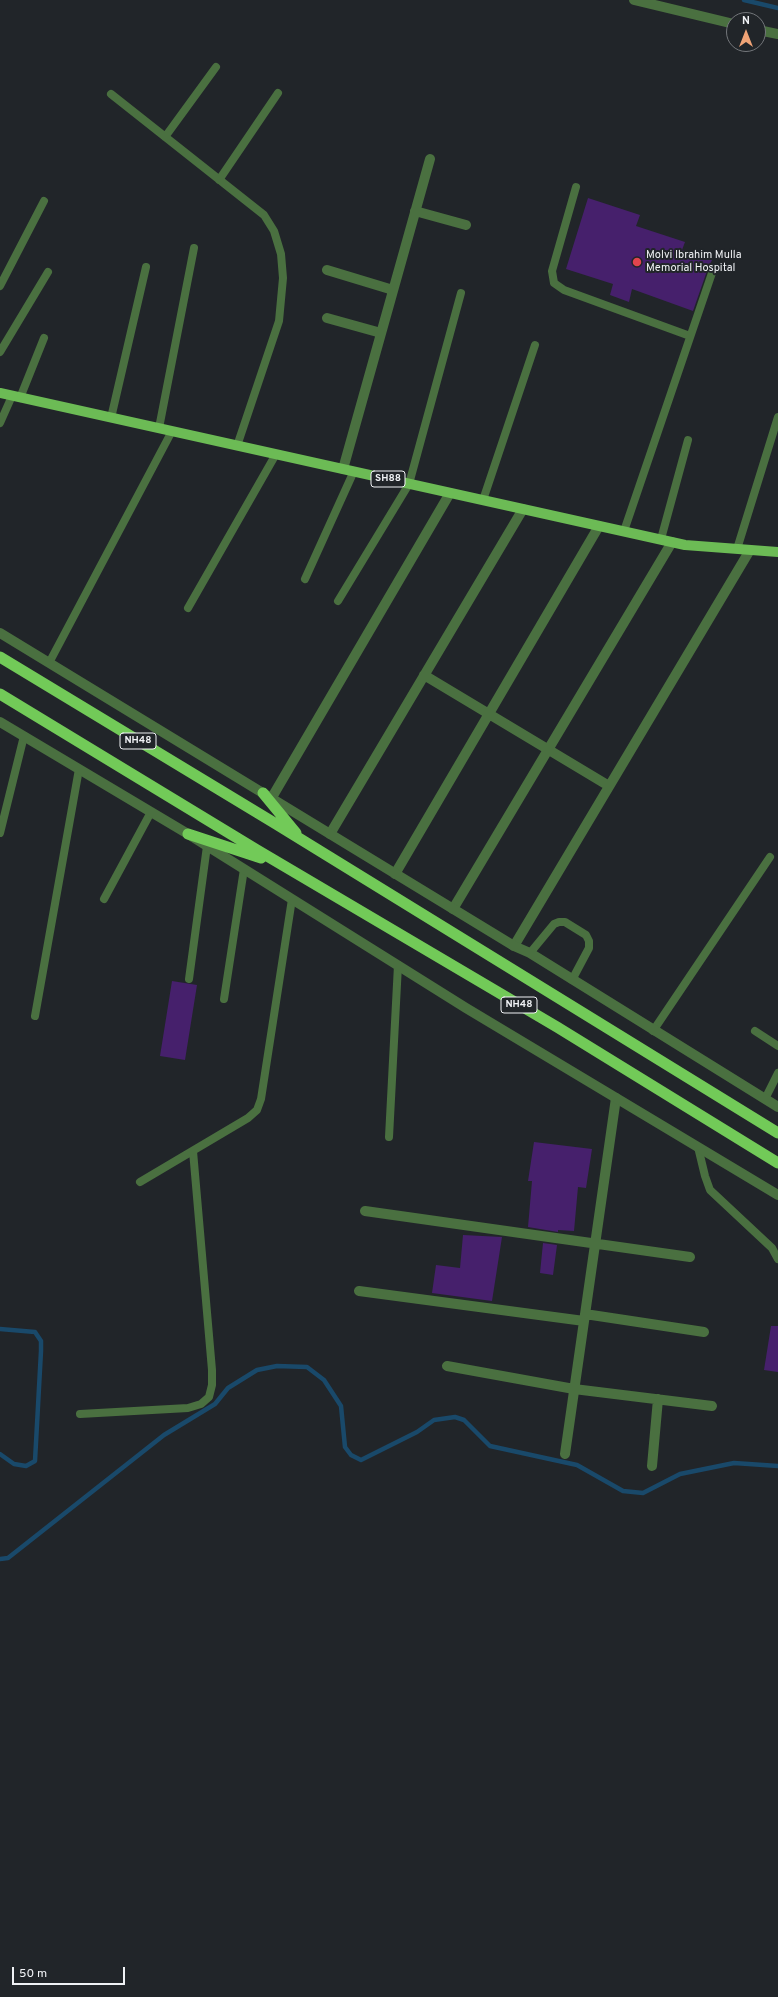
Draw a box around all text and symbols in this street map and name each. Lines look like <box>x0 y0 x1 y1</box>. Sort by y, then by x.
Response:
north arrow <box>726 12 766 52</box>
text: N <box>742 14 750 28</box>
place label: Molvi Ibrahim Mulla Memorial Hospital <box>646 249 741 275</box>
marker: Molvi Ibrahim Mulla Memorial Hospital <box>631 256 643 268</box>
road number: SH88 <box>371 471 405 487</box>
road number: NH48 <box>120 733 156 749</box>
road number: NH48 <box>501 997 537 1013</box>
scale bar <box>14 1959 127 1985</box>
text: 50 m <box>19 1966 47 1982</box>

